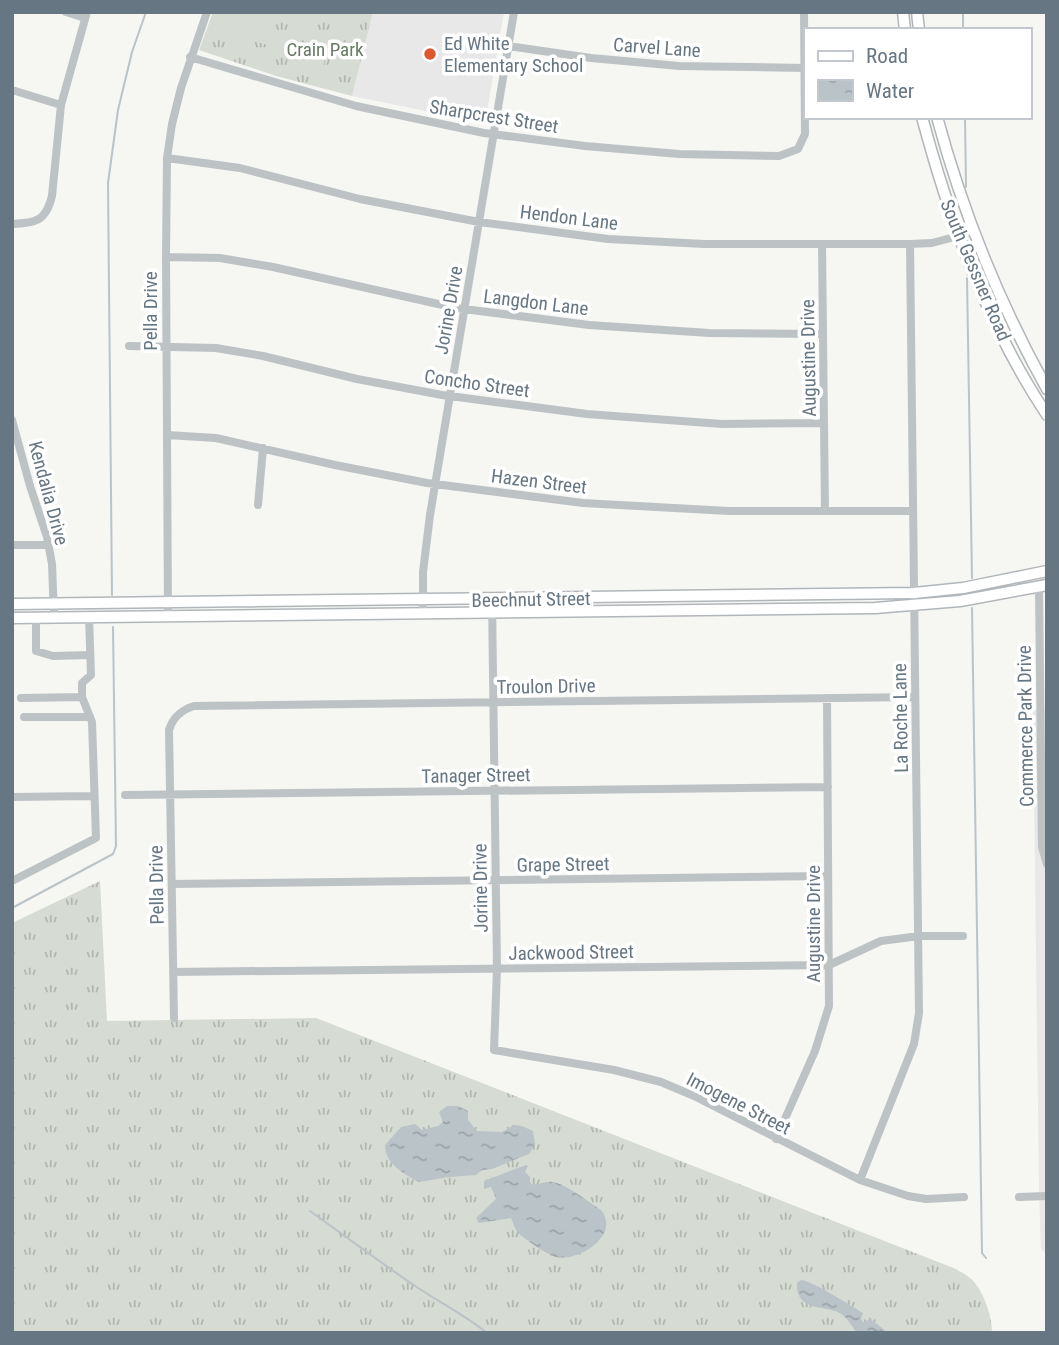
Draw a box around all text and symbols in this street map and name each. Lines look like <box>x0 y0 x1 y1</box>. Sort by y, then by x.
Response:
legend <box>804 28 1031 119</box>
place label: Ed White Elementary School <box>444 32 583 77</box>
street label: Carvel Lane <box>612 33 702 62</box>
park label: Crain Park <box>286 38 364 61</box>
text: Road <box>866 44 908 68</box>
marker: Ed White Elementary School <box>422 46 438 62</box>
text: Water <box>866 79 914 103</box>
street label: Sharpcrest Street <box>428 95 560 138</box>
street label: South Gessner Road <box>935 196 1016 344</box>
street label: Hendon Lane <box>519 200 619 235</box>
street label: Jorine Drive <box>429 264 468 356</box>
street label: Pella Drive <box>139 271 162 351</box>
street label: Langdon Lane <box>482 285 590 320</box>
street label: Augustine Drive <box>796 299 821 417</box>
street label: Concho Street <box>423 365 531 402</box>
street label: Kendalia Drive <box>24 439 73 548</box>
street label: Hazen Street <box>490 464 588 499</box>
street label: Beechnut Street <box>471 587 591 612</box>
street label: Commerce Park Drive <box>1013 645 1038 807</box>
street label: La Roche Lane <box>888 663 913 773</box>
street label: Troulon Drive <box>496 674 596 699</box>
street label: Tanager Street <box>421 763 531 788</box>
street label: Jorine Drive <box>468 843 493 933</box>
street label: Pella Drive <box>144 845 169 925</box>
street label: Grape Street <box>516 852 610 877</box>
street label: Augustine Drive <box>802 865 825 983</box>
street label: Jackwood Street <box>508 940 634 965</box>
street label: Imogene Street <box>683 1067 795 1140</box>

